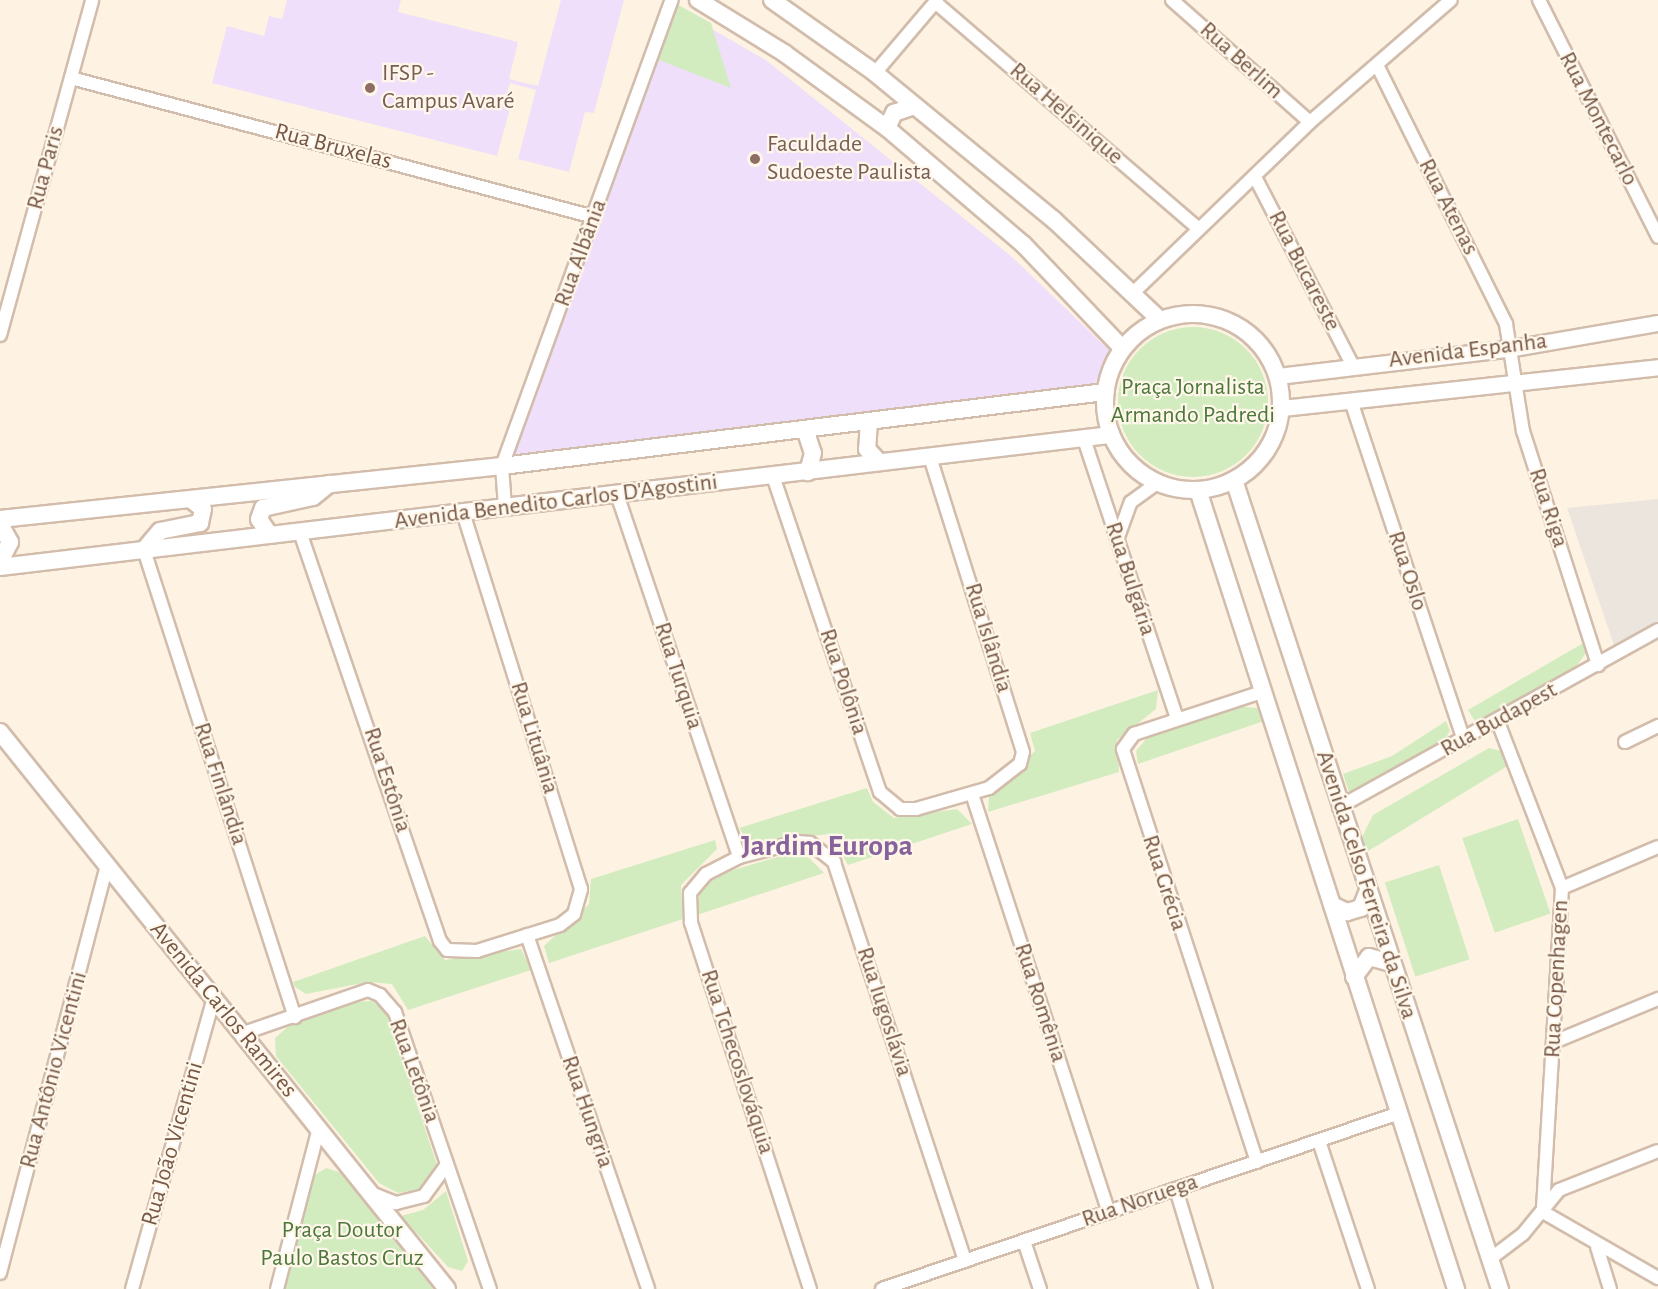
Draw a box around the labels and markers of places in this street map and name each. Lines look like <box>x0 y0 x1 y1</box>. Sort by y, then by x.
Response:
place label: IFSP - Campus Avaré <box>382 60 515 116</box>
marker: IFSP - Campus Avaré <box>363 81 377 95</box>
place label: Faculdade Sudoeste Paulista <box>767 131 932 187</box>
marker: Faculdade Sudoeste Paulista <box>748 152 762 166</box>

